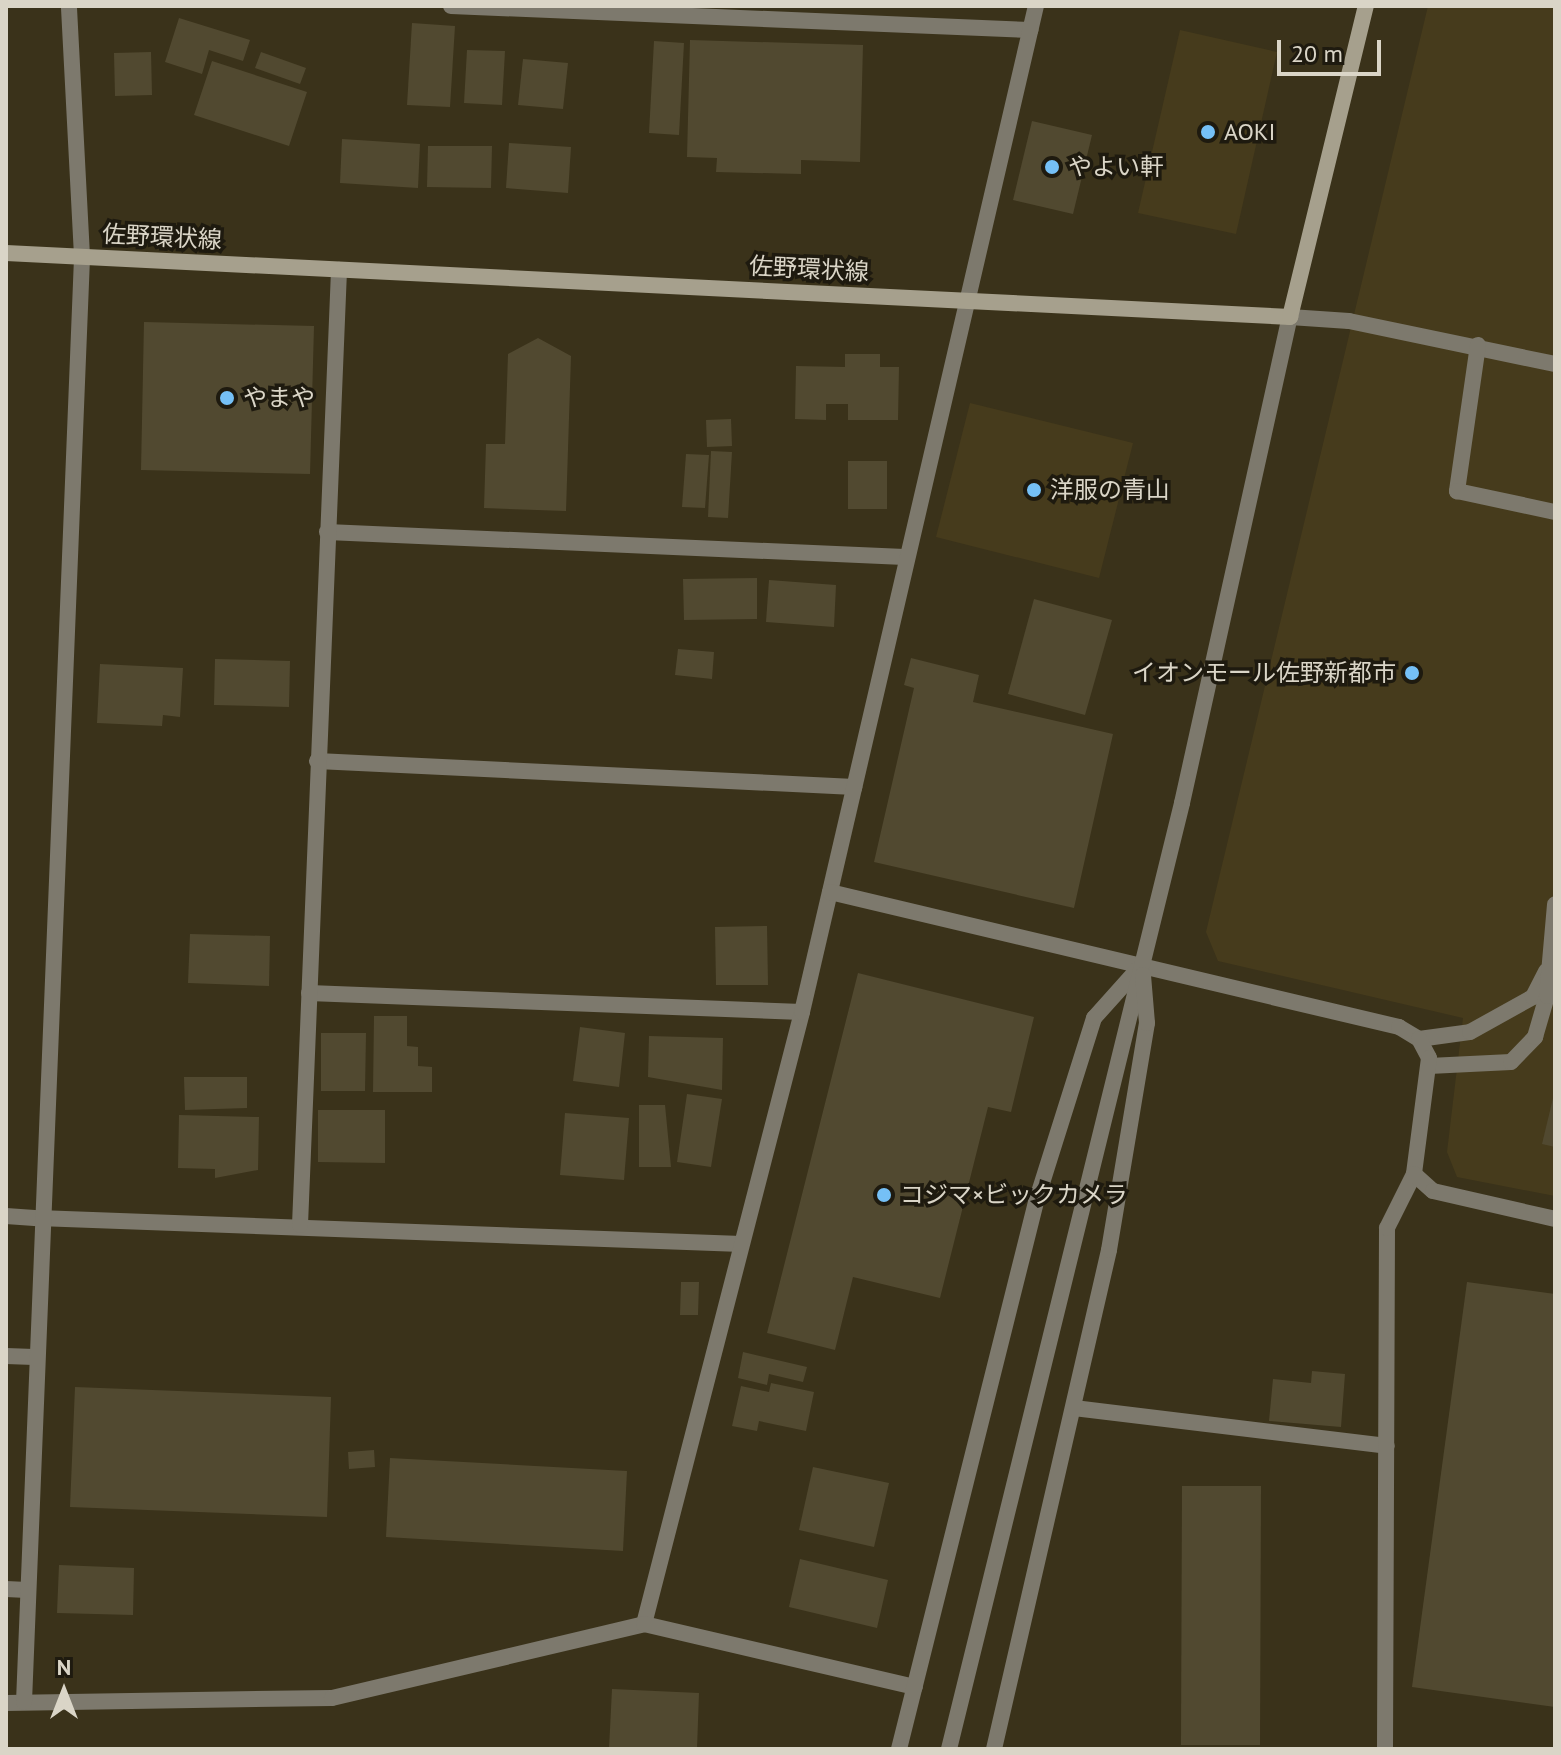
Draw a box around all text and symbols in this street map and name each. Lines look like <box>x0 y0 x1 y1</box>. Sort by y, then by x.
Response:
scale bar <box>1281 24 1385 74</box>
text: 20 m <box>1291 38 1343 69</box>
place label: AOKI <box>1224 118 1275 146</box>
marker: AOKI <box>1199 123 1217 141</box>
place label: やよい軒 <box>1068 153 1164 181</box>
marker: やよい軒 <box>1043 158 1061 176</box>
street label: 佐野環状線 <box>101 219 223 255</box>
street label: 佐野環状線 <box>748 251 870 287</box>
place label: やまや <box>243 384 315 412</box>
marker: やまや <box>218 389 236 407</box>
place label: 洋服の青山 <box>1050 476 1170 504</box>
marker: 洋服の青山 <box>1025 481 1043 499</box>
place label: イオンモール佐野新都市 <box>1132 659 1396 687</box>
marker: イオンモール佐野新都市 <box>1403 664 1421 682</box>
place label: コジマ×ビックカメラ <box>900 1181 1128 1209</box>
marker: コジマ×ビックカメラ <box>875 1186 893 1204</box>
north arrow <box>24 1651 104 1731</box>
text: N <box>57 1653 71 1681</box>

